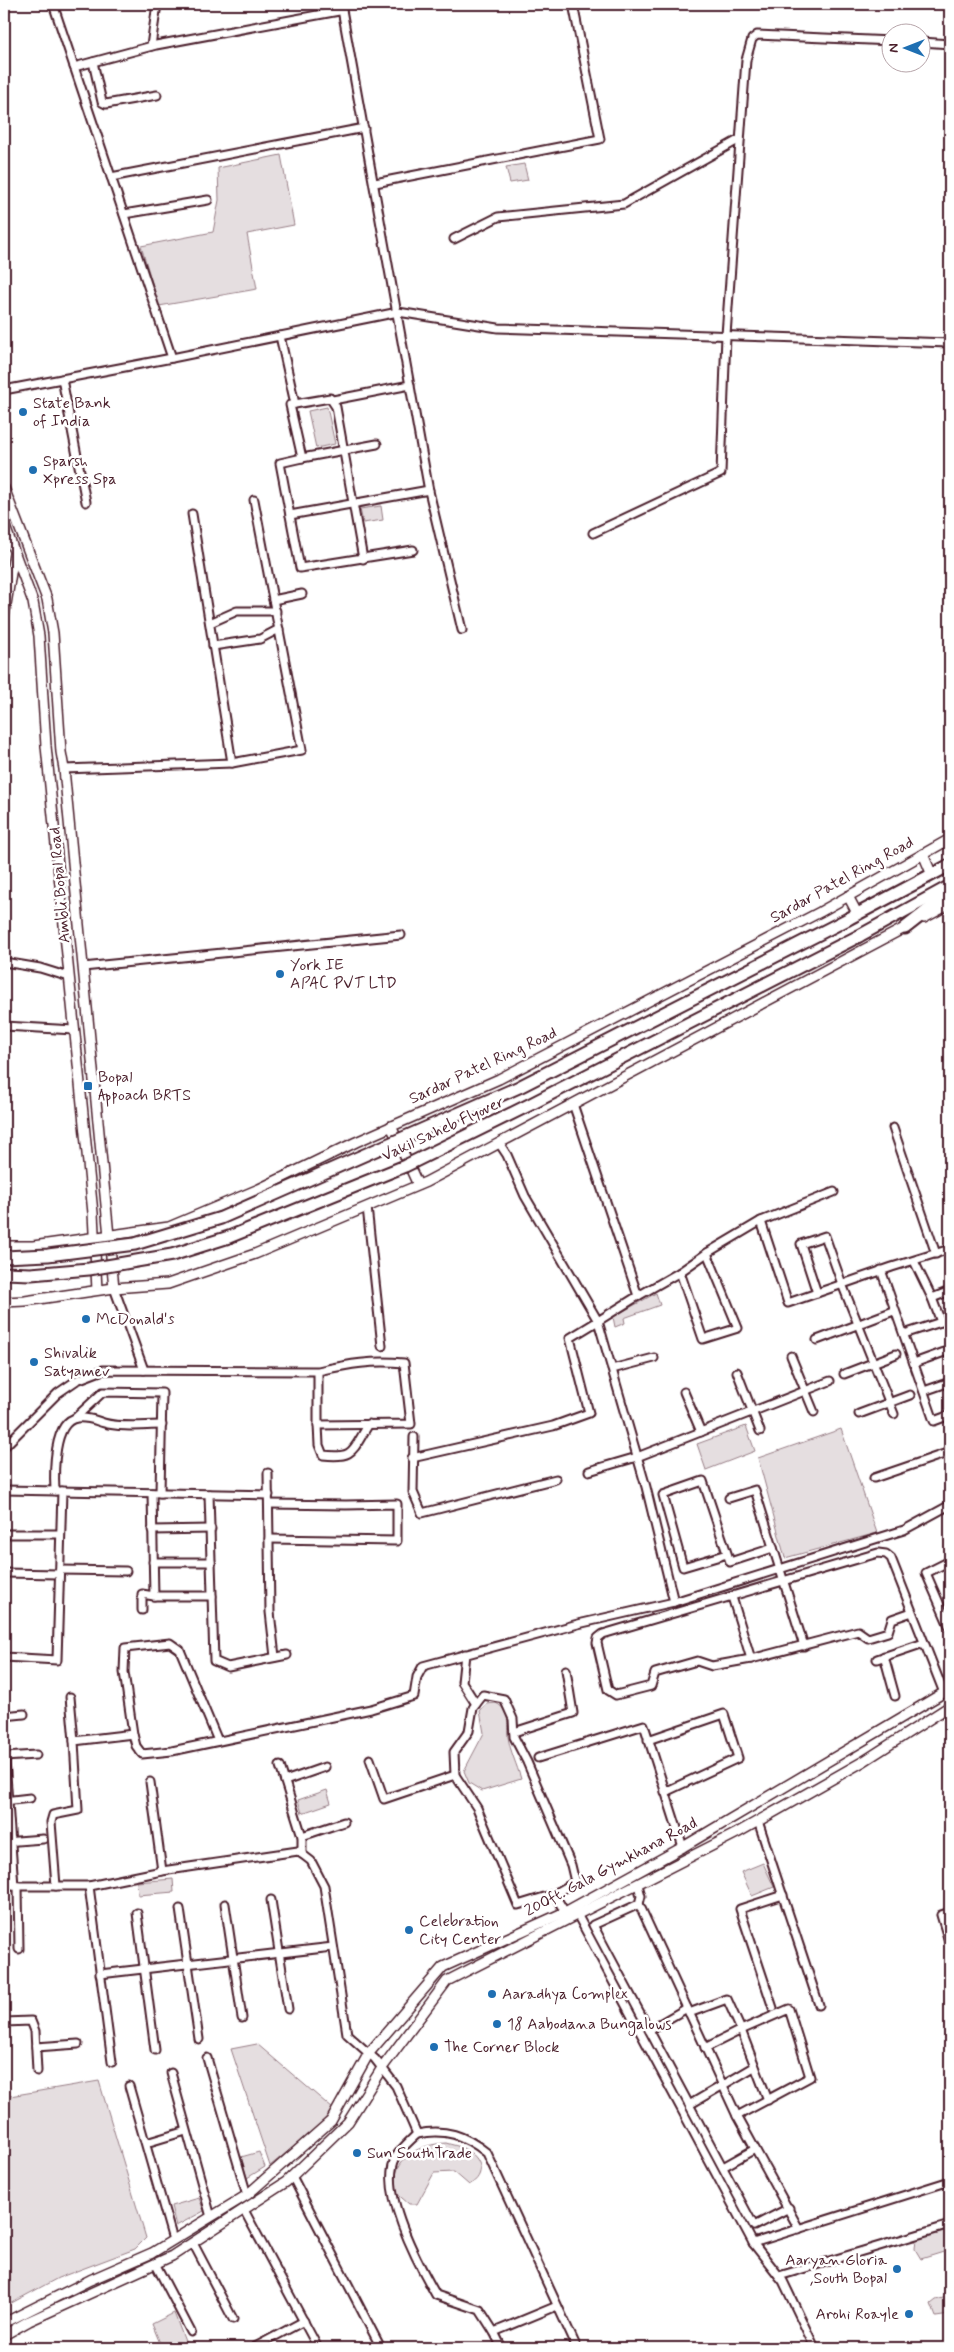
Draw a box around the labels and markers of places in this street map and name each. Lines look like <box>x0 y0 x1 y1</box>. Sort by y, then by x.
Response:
place label: State Bank of India <box>33 393 111 432</box>
marker: State Bank of India <box>17 406 29 418</box>
place label: Sparsh Xpress Spa <box>43 451 117 490</box>
marker: Sparsh Xpress Spa <box>27 464 39 476</box>
place label: York IE APAC PVT LTD <box>290 955 397 994</box>
marker: York IE APAC PVT LTD <box>274 968 286 980</box>
place label: Bopal Appoach BRTS <box>98 1067 191 1107</box>
marker: Bopal Appoach BRTS <box>82 1080 94 1092</box>
place label: McDonald's <box>96 1309 175 1330</box>
marker: McDonald's <box>80 1313 92 1325</box>
place label: Shivalik Satyamev <box>44 1343 110 1382</box>
marker: Shivalik Satyamev <box>28 1356 40 1368</box>
place label: Celebration City Center <box>419 1911 502 1950</box>
marker: Celebration City Center <box>403 1924 415 1936</box>
place label: Aaradhya Complex <box>502 1984 628 2005</box>
marker: Aaradhya Complex <box>486 1988 498 2000</box>
place label: 18 Aabodana Bungalows <box>507 2014 672 2036</box>
marker: 18 Aabodana Bungalows <box>491 2018 503 2030</box>
place label: The Corner Block <box>444 2037 559 2058</box>
marker: The Corner Block <box>428 2041 440 2053</box>
place label: Sun SouthTrade <box>367 2143 472 2164</box>
marker: Sun SouthTrade <box>351 2147 363 2159</box>
place label: Aaryan Gloria ,South Bopal <box>785 2250 887 2289</box>
marker: Aaryan Gloria ,South Bopal <box>891 2263 903 2275</box>
place label: Arohi Roayle <box>816 2304 899 2325</box>
marker: Arohi Roayle <box>903 2308 915 2320</box>

